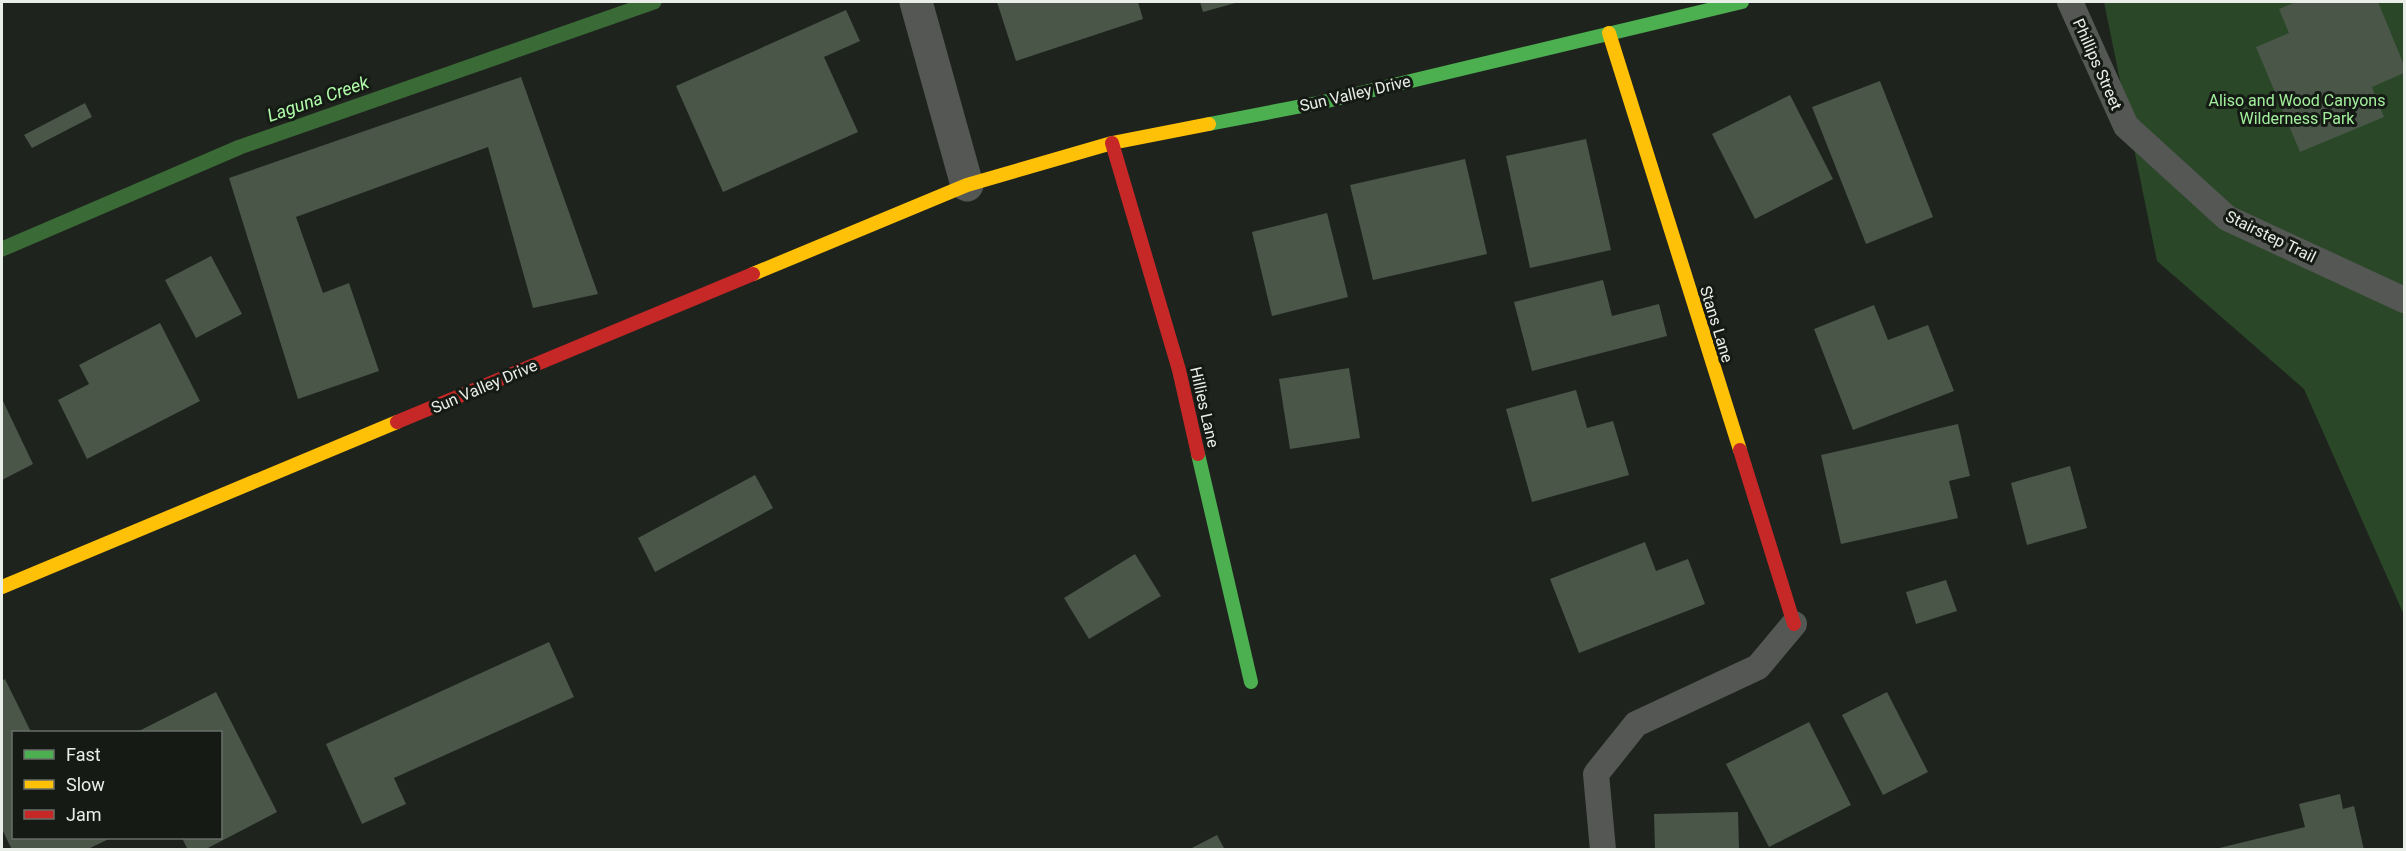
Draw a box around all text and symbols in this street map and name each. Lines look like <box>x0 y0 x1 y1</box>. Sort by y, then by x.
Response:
street label: Phillips Street <box>2069 16 2126 113</box>
water label: Laguna Creek <box>264 71 373 126</box>
street label: Sun Valley Drive <box>1298 71 1412 115</box>
park label: Aliso and Wood Canyons Wilderness Park <box>2209 91 2385 128</box>
street label: Stairstep Trail <box>2223 206 2319 266</box>
street label: Stans Lane <box>1696 284 1737 365</box>
street label: Sun Valley Drive <box>428 356 540 417</box>
street label: Hillies Lane <box>1186 365 1223 449</box>
legend <box>12 731 222 839</box>
text: Fast <box>66 744 101 765</box>
text: Slow <box>66 774 105 795</box>
text: Jam <box>66 804 102 825</box>

